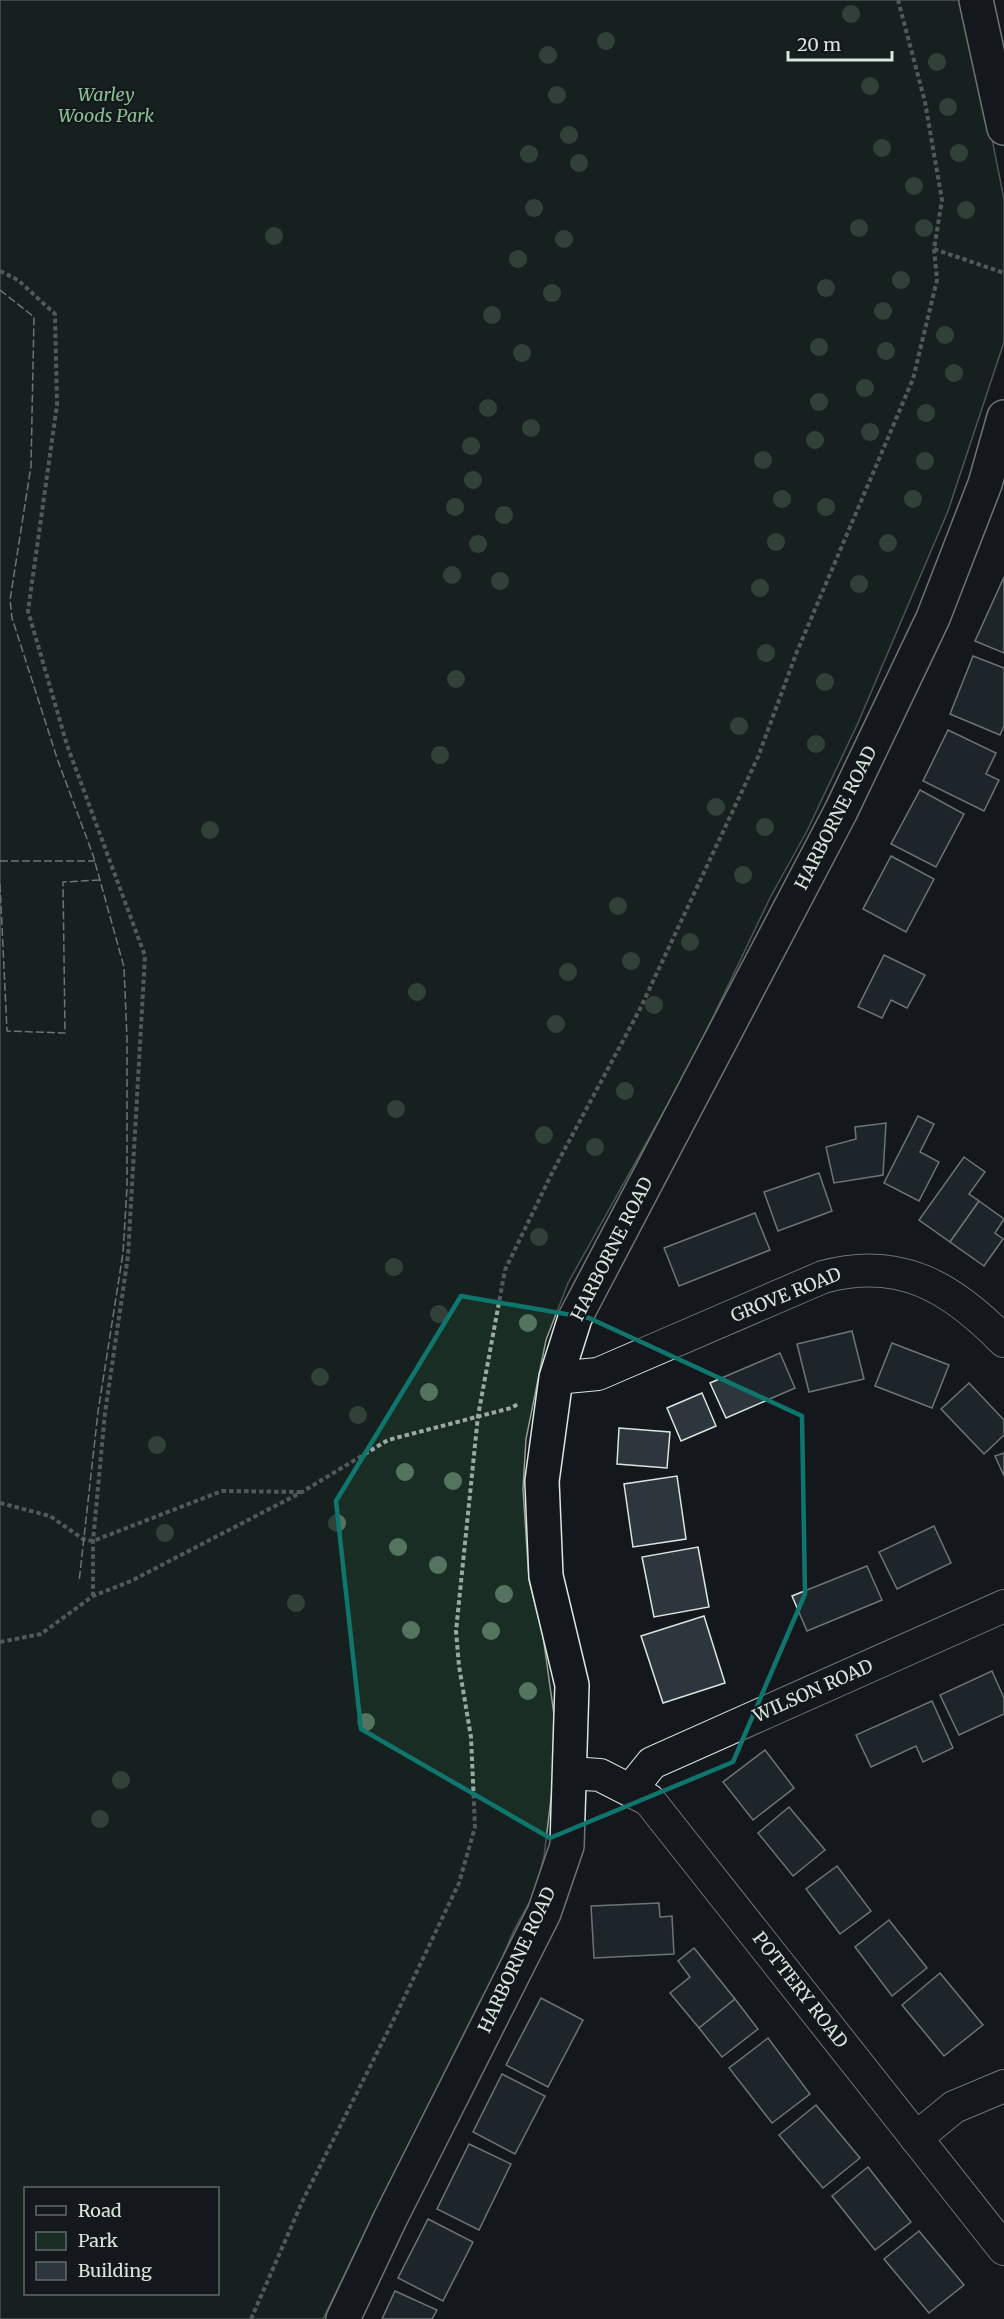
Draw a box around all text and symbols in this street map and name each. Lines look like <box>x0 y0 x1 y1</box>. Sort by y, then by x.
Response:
scale bar <box>788 24 892 62</box>
text: 20 m <box>797 33 841 56</box>
park label: Warley Woods Park <box>58 83 154 127</box>
street label: HARBORNE ROAD <box>789 742 882 893</box>
street label: HARBORNE ROAD <box>565 1173 658 1324</box>
street label: GROVE ROAD <box>727 1262 844 1327</box>
street label: WILSON ROAD <box>748 1654 876 1728</box>
street label: HARBORNE ROAD <box>473 1883 560 2036</box>
street label: POTTERY ROAD <box>748 1927 853 2052</box>
legend <box>24 2187 219 2295</box>
text: Road <box>78 2199 122 2222</box>
text: Park <box>78 2229 119 2252</box>
text: Building <box>78 2259 152 2282</box>

